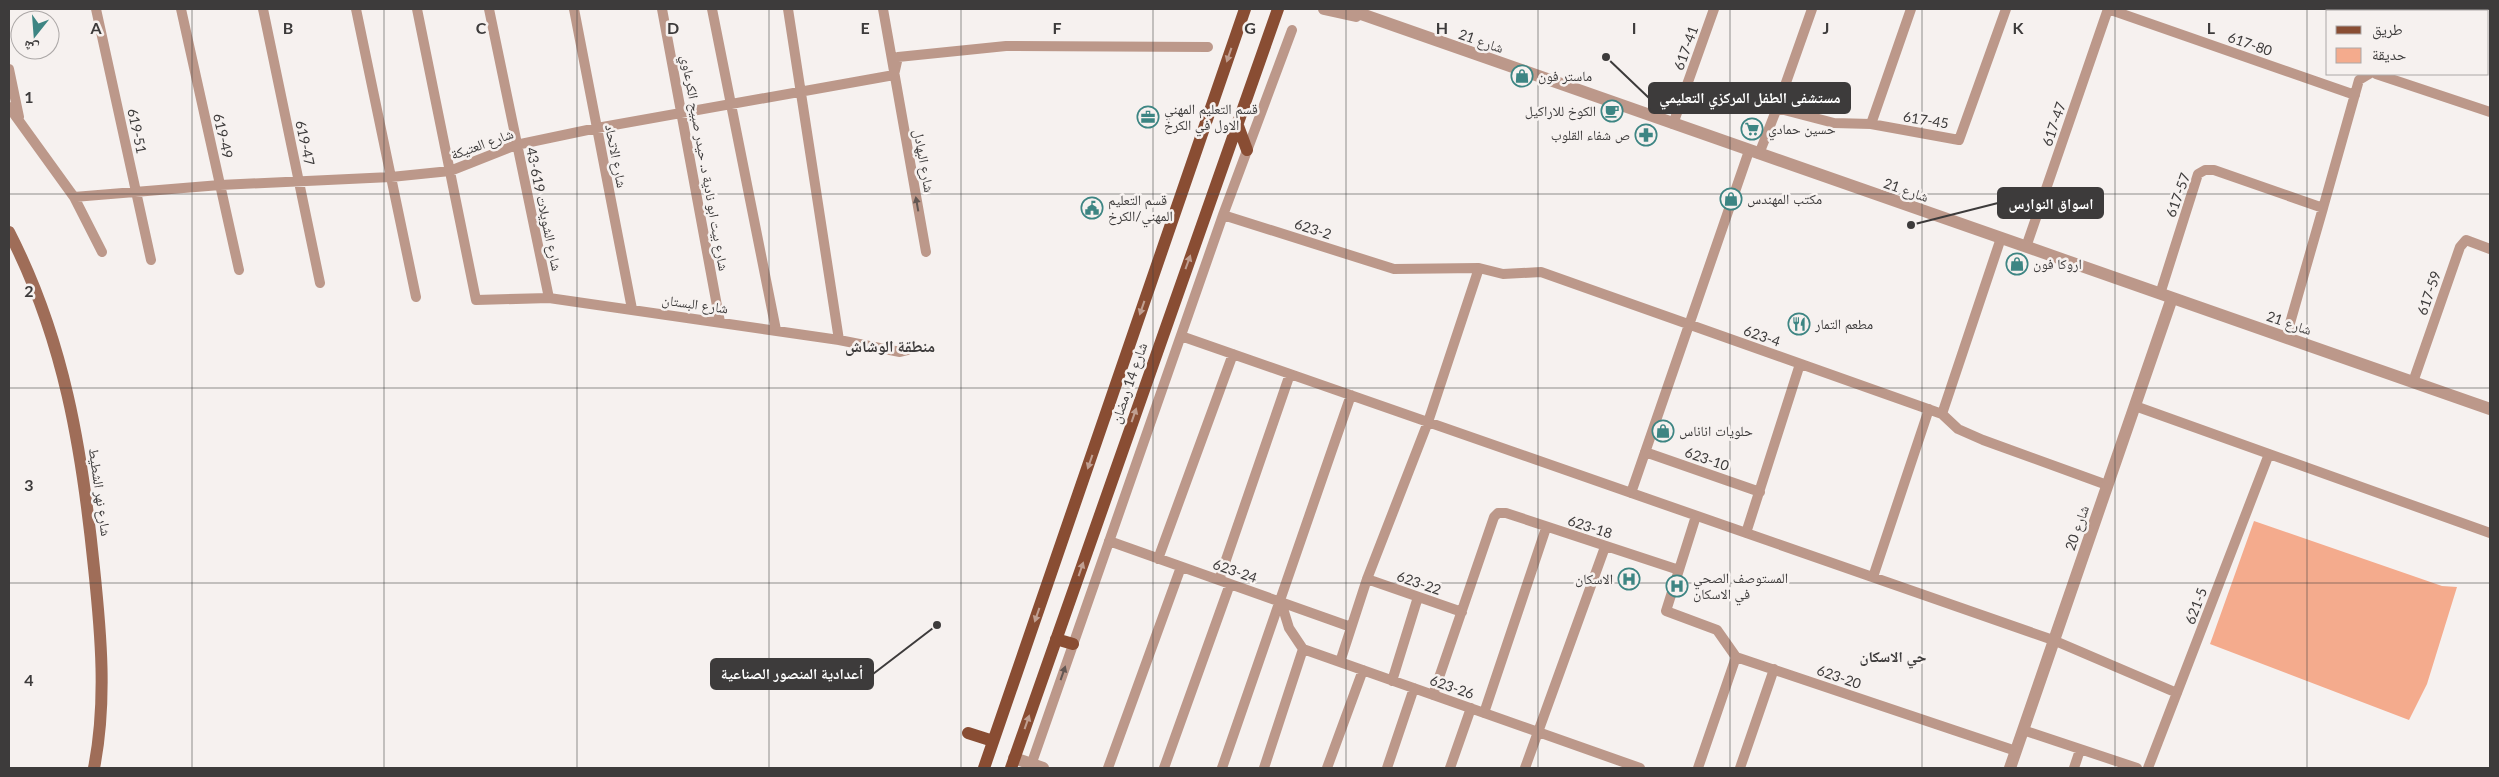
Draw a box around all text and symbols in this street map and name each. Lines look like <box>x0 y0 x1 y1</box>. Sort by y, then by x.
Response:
north arrow <box>10 10 60 60</box>
legend <box>2326 10 2489 75</box>
text: A <box>89 18 102 37</box>
text: B <box>283 18 293 37</box>
text: C <box>476 18 487 37</box>
text: D <box>667 18 679 37</box>
text: E <box>860 18 870 37</box>
text: F <box>1052 18 1062 37</box>
text: G <box>1244 18 1256 37</box>
text: H <box>1436 18 1448 37</box>
text: I <box>1632 18 1636 37</box>
text: J <box>1823 18 1829 37</box>
text: K <box>2013 18 2025 37</box>
text: L <box>2207 18 2216 37</box>
text: طريق <box>2372 20 2403 40</box>
street label: 617-41 <box>1670 23 1701 72</box>
street label: شارع 21 <box>1456 25 1506 58</box>
street label: 617-80 <box>2226 28 2275 59</box>
text: ش <box>21 37 41 58</box>
text: حديقة <box>2372 45 2407 63</box>
one-way arrow <box>1225 48 1233 63</box>
street label: شارع بيت ابو نادية د. حيدر صبيح الكرعاوي <box>675 54 733 273</box>
shop icon: ماستر فون <box>1510 64 1534 88</box>
place label: ماستر فون <box>1538 67 1592 85</box>
callout: مستشفى الطفل المركزي التعليمي <box>1649 83 1850 113</box>
text: 1 <box>24 87 34 106</box>
text: مستشفى الطفل المركزي التعليمي <box>1659 88 1841 110</box>
cafe icon: الكوخ للاراكيل <box>1600 99 1624 123</box>
street label: 617-47 <box>2038 99 2069 148</box>
place label: قسم التعليم المهني الاول في الكرخ <box>1164 100 1258 137</box>
place label: الكوخ للاراكيل <box>1525 102 1596 121</box>
office icon: قسم التعليم المهني الاول في الكرخ <box>1136 105 1160 129</box>
street label: 619-51 <box>124 107 151 155</box>
street label: 617-45 <box>1902 108 1950 131</box>
street label: 619-49 <box>210 112 237 160</box>
supermarket icon: حسين حمادي <box>1740 117 1764 141</box>
street label: 619-47 <box>292 119 319 167</box>
place label: حسين حمادي <box>1768 120 1836 141</box>
street label: شارع الاتحاد <box>600 123 631 189</box>
pharmacy icon: ص شفاء القلوب <box>1634 123 1658 147</box>
street label: شارع العتيکة <box>448 124 516 165</box>
place label: ص شفاء القلوب <box>1551 126 1630 144</box>
street label: شارع البهادل <box>909 128 938 194</box>
street label: شارع الشويلات 619-43 <box>521 146 566 273</box>
street label: 617-57 <box>2162 170 2193 219</box>
street label: شارع 21 <box>1881 174 1931 207</box>
shop icon: مكتب المهندس <box>1719 187 1743 211</box>
callout: اسواق النوارس <box>1998 188 2103 218</box>
place label: مكتب المهندس <box>1747 190 1822 208</box>
place label: قسم التعليم المهني/الكرخ <box>1108 191 1173 228</box>
text: اسواق النوارس <box>2009 194 2093 213</box>
one-way arrow <box>913 195 921 211</box>
public building icon: قسم التعليم المهني/الكرخ <box>1080 196 1104 220</box>
street label: 623-2 <box>1293 215 1334 242</box>
shop icon: اروكا فون <box>2005 252 2029 276</box>
one-way arrow <box>1184 254 1192 269</box>
place label: اروكا فون <box>2033 255 2082 273</box>
street label: 617-59 <box>2413 268 2444 317</box>
text: 2 <box>24 281 34 300</box>
street label: شارع البستان <box>661 290 729 319</box>
one-way arrow <box>1138 301 1146 316</box>
street label: شارع 21 <box>2264 307 2314 340</box>
restaurant icon: مطعم التمار <box>1787 312 1811 336</box>
place label: مطعم التمار <box>1814 315 1873 334</box>
street label: 623-4 <box>1742 321 1783 350</box>
district label: منطقة الوشاش <box>845 336 935 356</box>
street label: شارع 14 رمضان <box>1107 340 1152 426</box>
one-way arrow <box>1131 408 1138 423</box>
shop icon: حلويات اناناس <box>1651 419 1675 443</box>
place label: حلويات اناناس <box>1679 422 1753 440</box>
street label: 623-10 <box>1683 443 1732 474</box>
street label: شارع نهر الشطيط <box>84 447 115 537</box>
one-way arrow <box>1085 454 1093 469</box>
text: 3 <box>24 475 34 494</box>
street label: شارع 20 <box>2061 503 2094 553</box>
street label: 623-18 <box>1566 511 1615 542</box>
street label: 623-24 <box>1211 555 1260 586</box>
one-way arrow <box>1077 561 1085 576</box>
street label: 623-22 <box>1395 567 1444 598</box>
hospital icon: الاسكان <box>1617 567 1641 591</box>
place label: المستوصف الصحي في الاسكان <box>1693 569 1788 606</box>
place label: الاسكان <box>1575 570 1613 588</box>
hospital icon: المستوصف الصحي في الاسكان <box>1665 574 1689 598</box>
street label: 621-5 <box>2181 585 2210 626</box>
one-way arrow <box>1033 608 1041 623</box>
district label: حي الاسكان <box>1859 647 1927 669</box>
callout: أعدادية المنصور الصناعية <box>711 659 873 689</box>
street label: 623-20 <box>1815 661 1864 692</box>
text: أعدادية المنصور الصناعية <box>721 664 863 682</box>
one-way arrow <box>1060 665 1067 680</box>
text: 4 <box>24 670 34 689</box>
street label: 623-26 <box>1428 671 1477 702</box>
one-way arrow <box>1024 715 1031 730</box>

